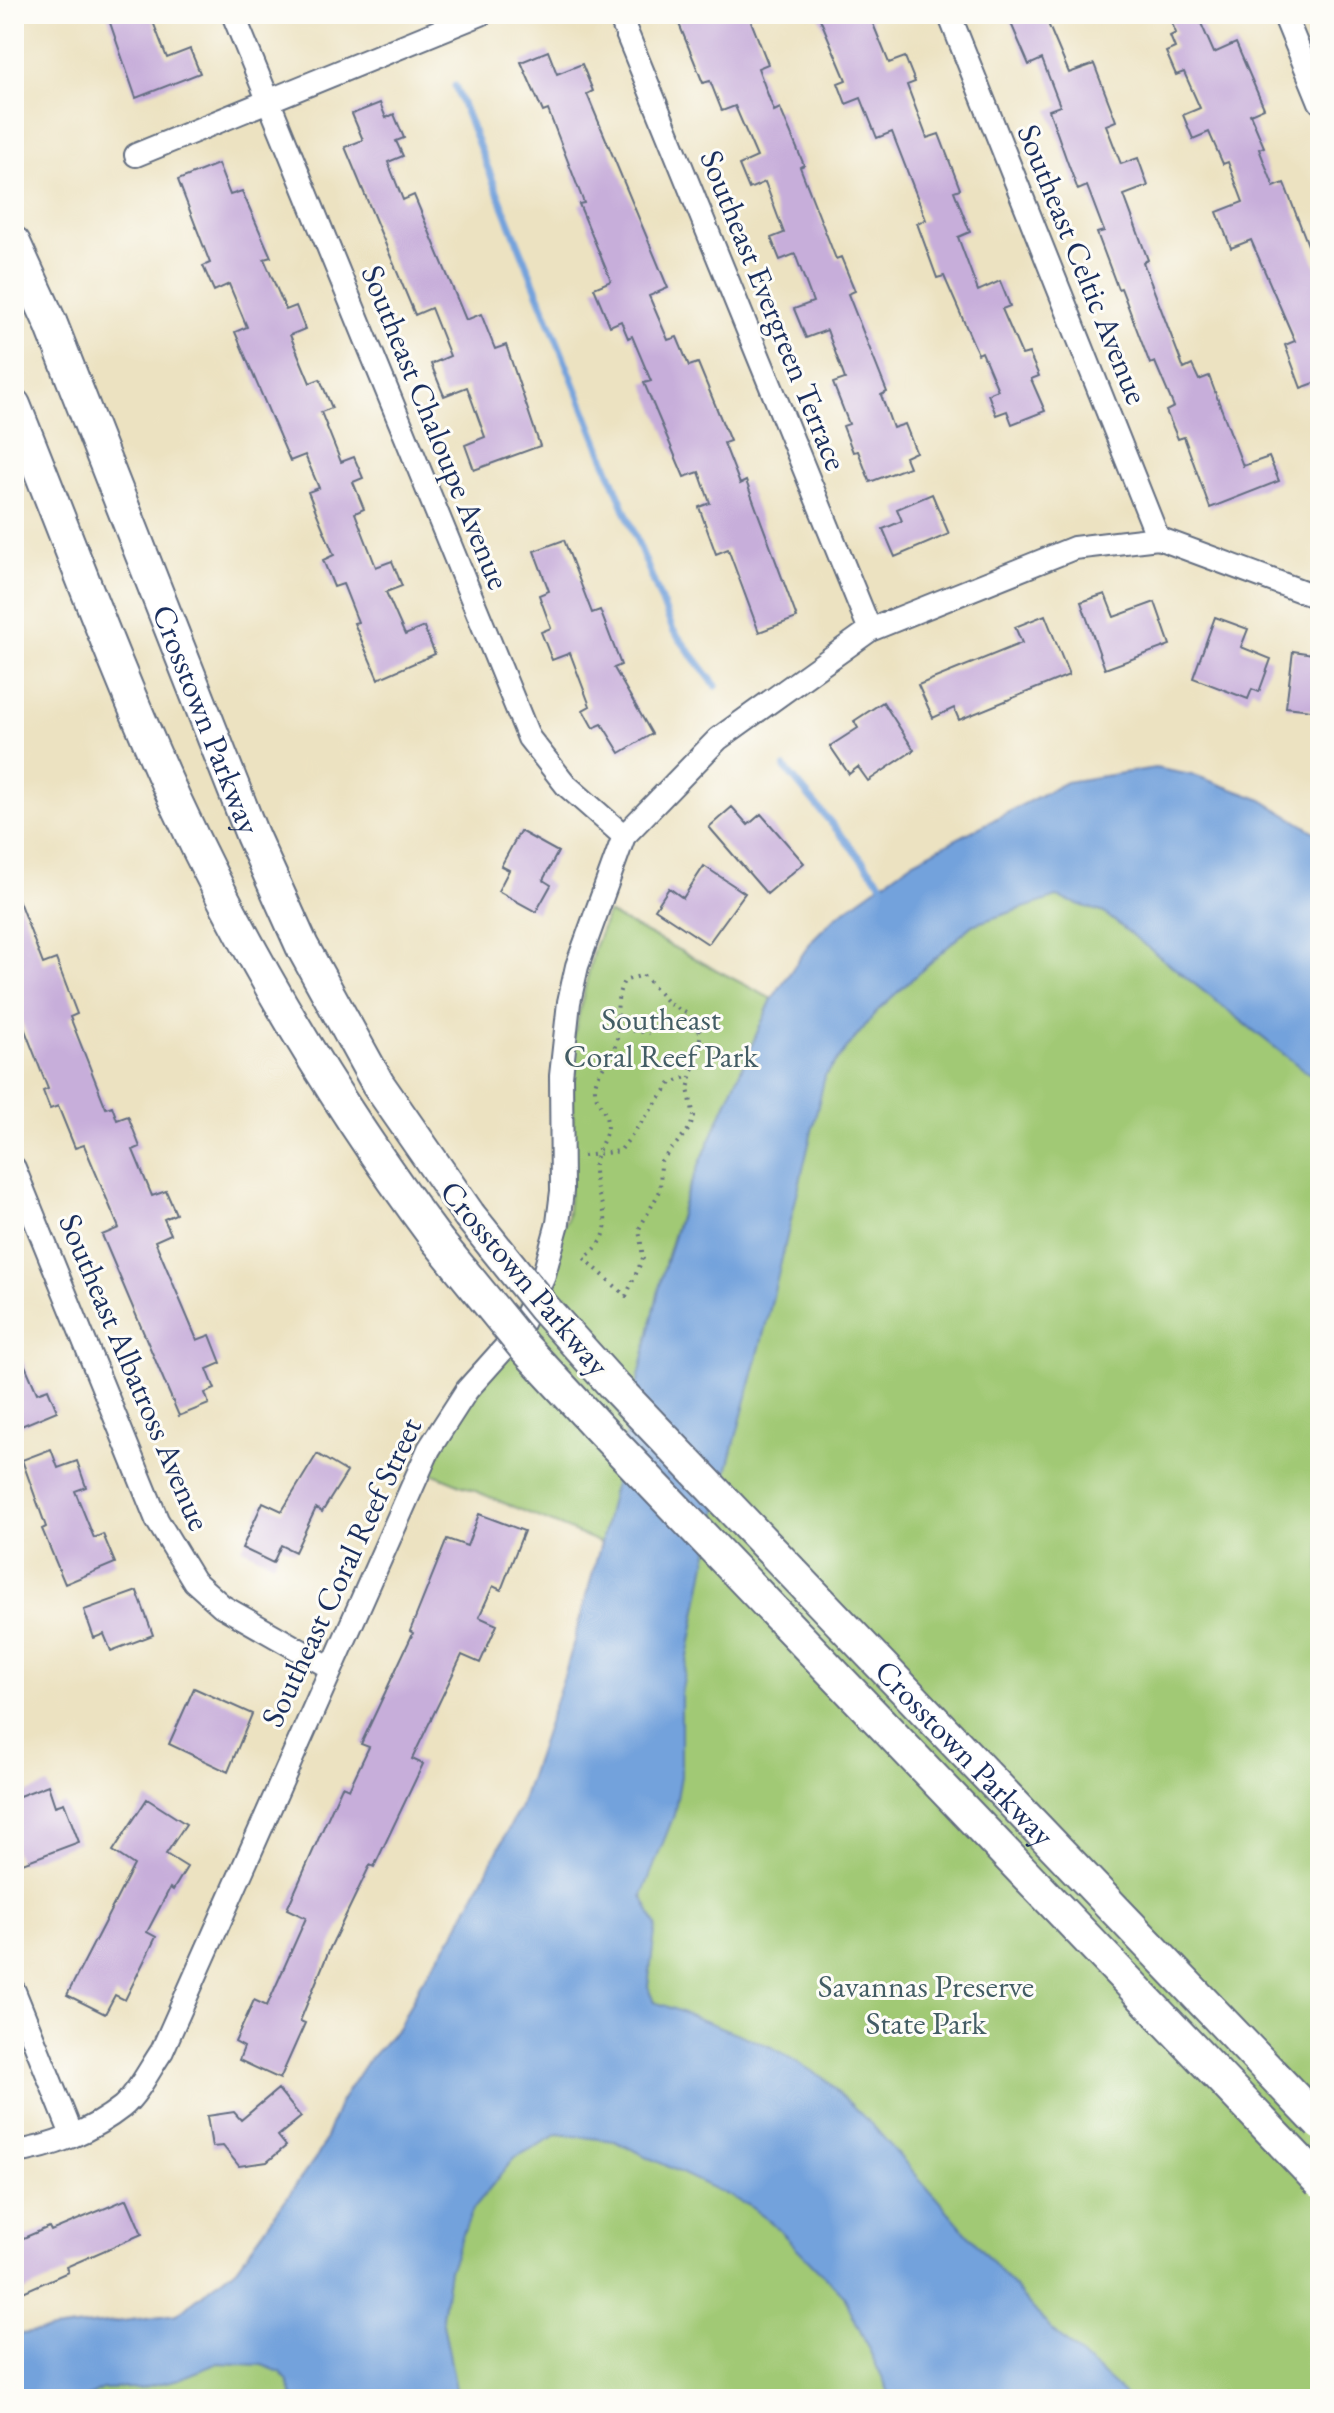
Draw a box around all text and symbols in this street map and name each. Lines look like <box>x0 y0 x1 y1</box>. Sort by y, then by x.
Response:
street label: Southeast Celtic Avenue <box>1008 118 1158 410</box>
street label: Southeast Evergreen Terrace <box>691 144 857 476</box>
street label: Southeast Chaloupe Avenue <box>352 259 520 595</box>
street label: Crosstown Parkway <box>143 599 271 841</box>
park label: Southeast Coral Reef Park <box>564 998 759 1077</box>
street label: Crosstown Parkway <box>431 1171 620 1385</box>
street label: Southeast Albatross Avenue <box>49 1207 221 1537</box>
street label: Southeast Coral Reef Street <box>251 1411 431 1733</box>
street label: Crosstown Parkway <box>866 1650 1065 1856</box>
park label: Savannas Preserve State Park <box>818 1965 1034 2044</box>

